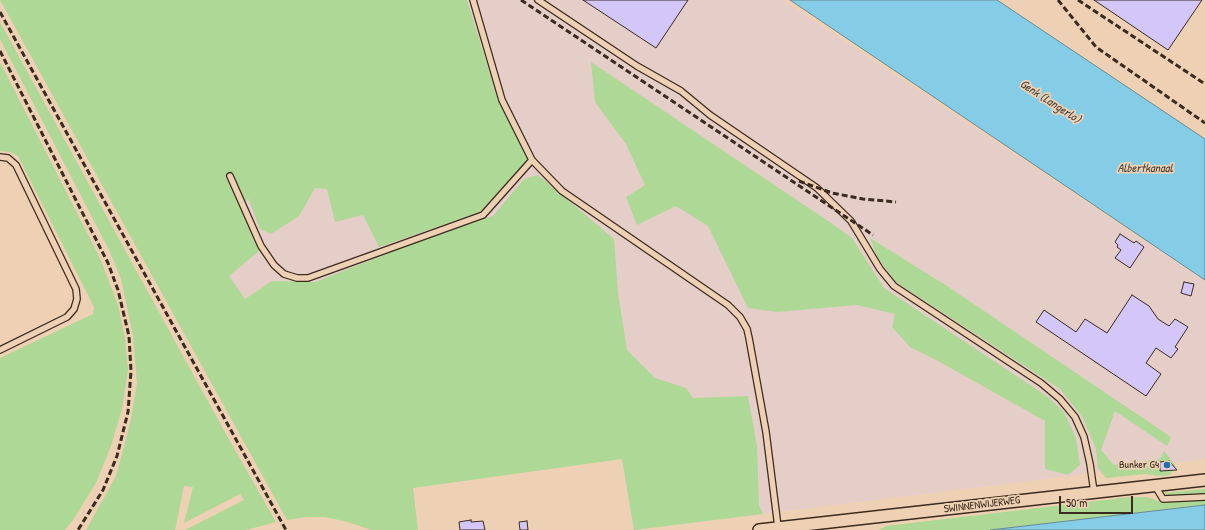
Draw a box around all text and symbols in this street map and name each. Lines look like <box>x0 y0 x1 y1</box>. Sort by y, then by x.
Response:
water label: Genk (Langerlo) <box>1017 77 1083 127</box>
water label: Albertkanaal <box>1117 162 1173 176</box>
place label: Bunker G4 <box>1119 458 1159 472</box>
marker: Bunker G4 <box>1162 460 1172 470</box>
scale bar <box>1061 488 1135 514</box>
street label: SWINNENWIJERWEG <box>943 494 1021 516</box>
text: 50 m <box>1066 494 1087 511</box>

